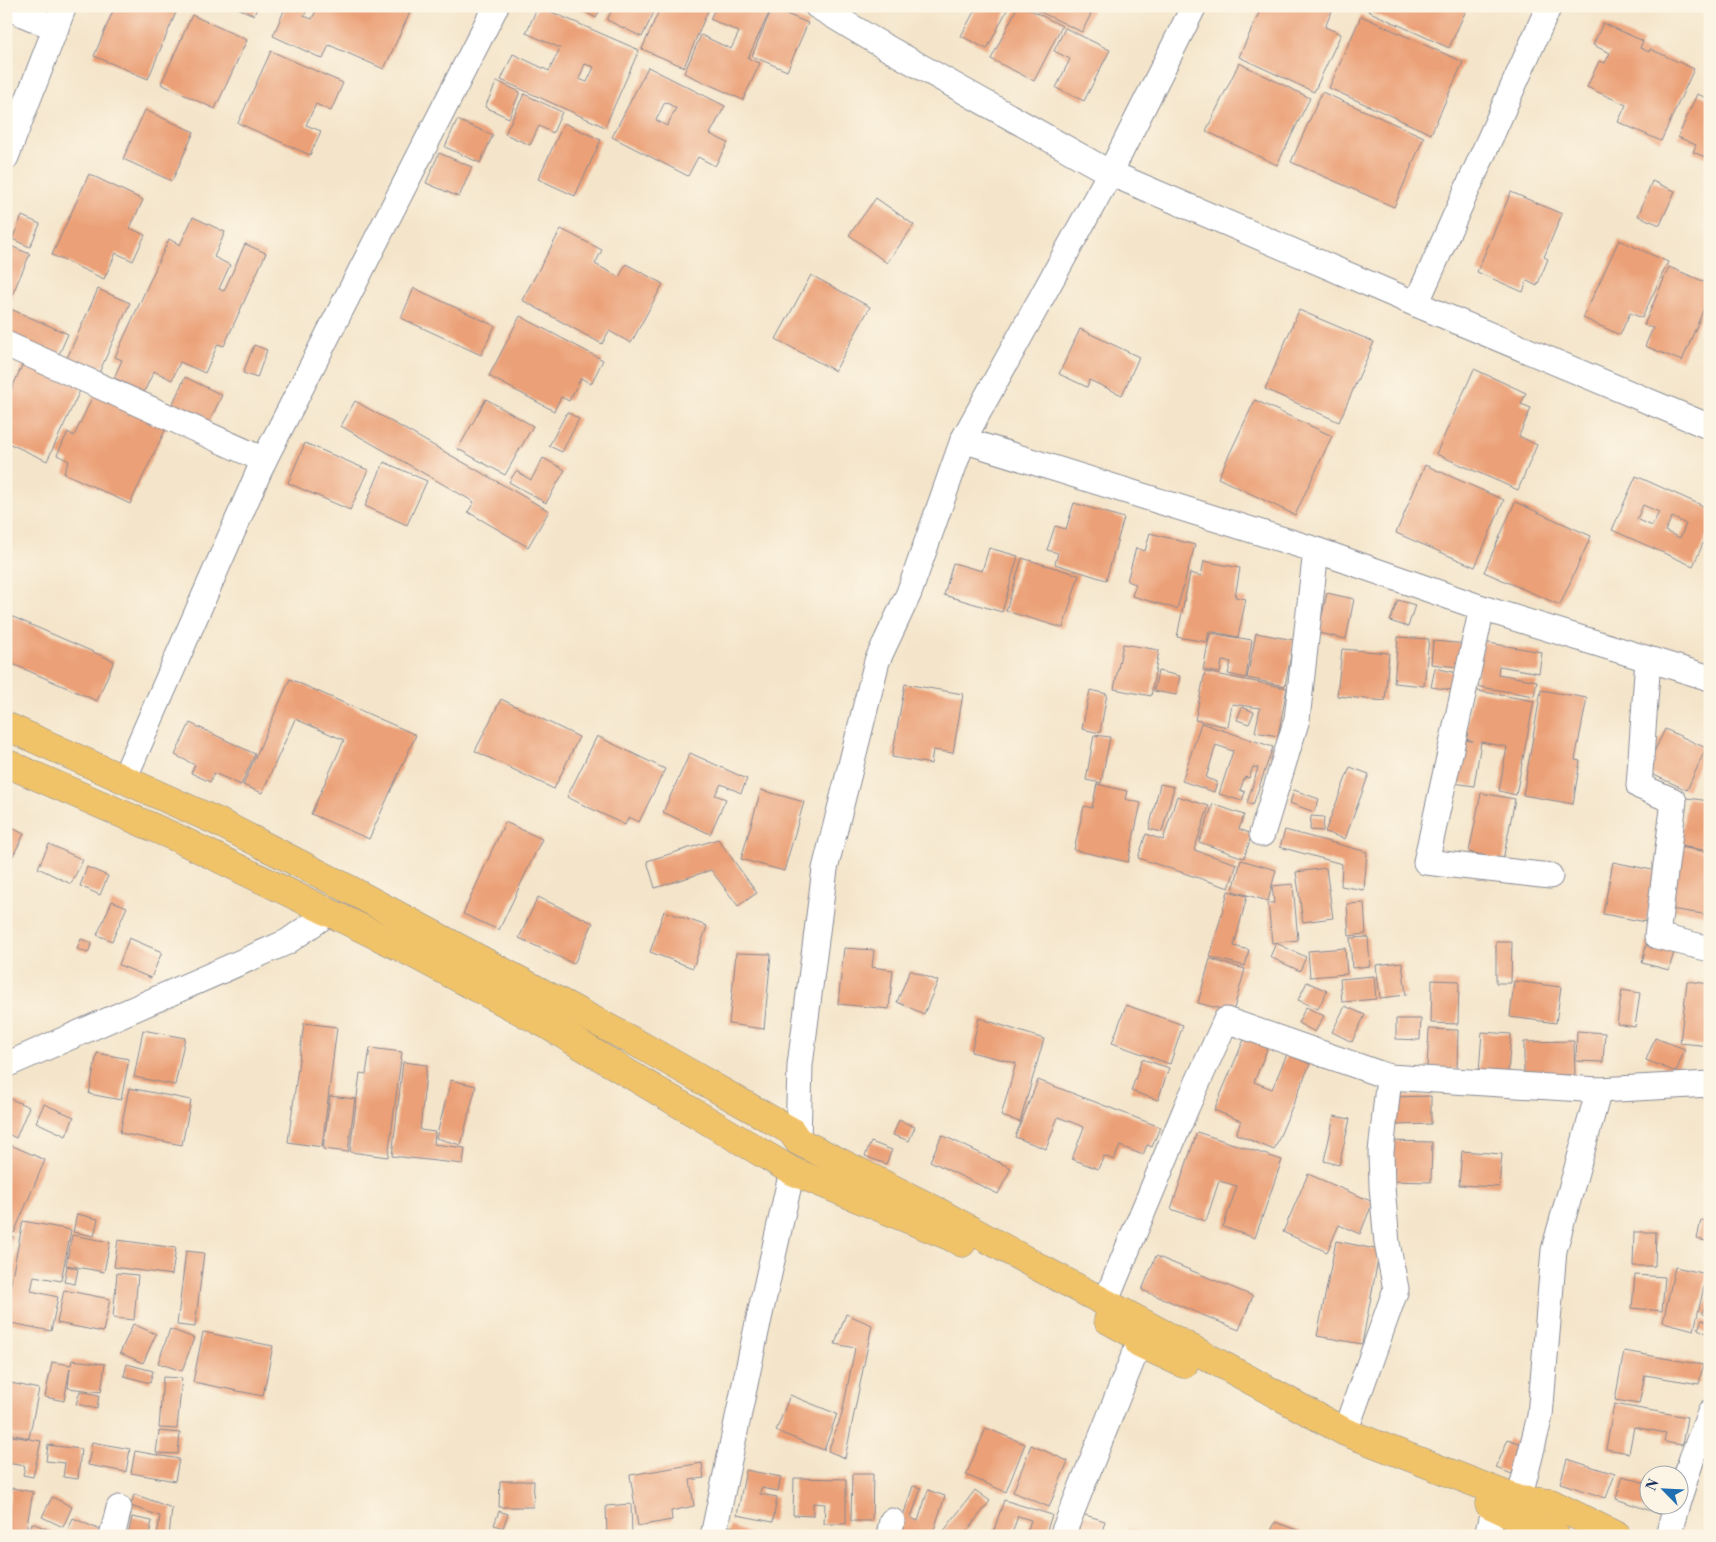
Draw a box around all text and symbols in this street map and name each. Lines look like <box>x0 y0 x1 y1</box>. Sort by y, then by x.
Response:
north arrow <box>1638 1464 1688 1514</box>
text: N <box>1643 1476 1664 1494</box>

